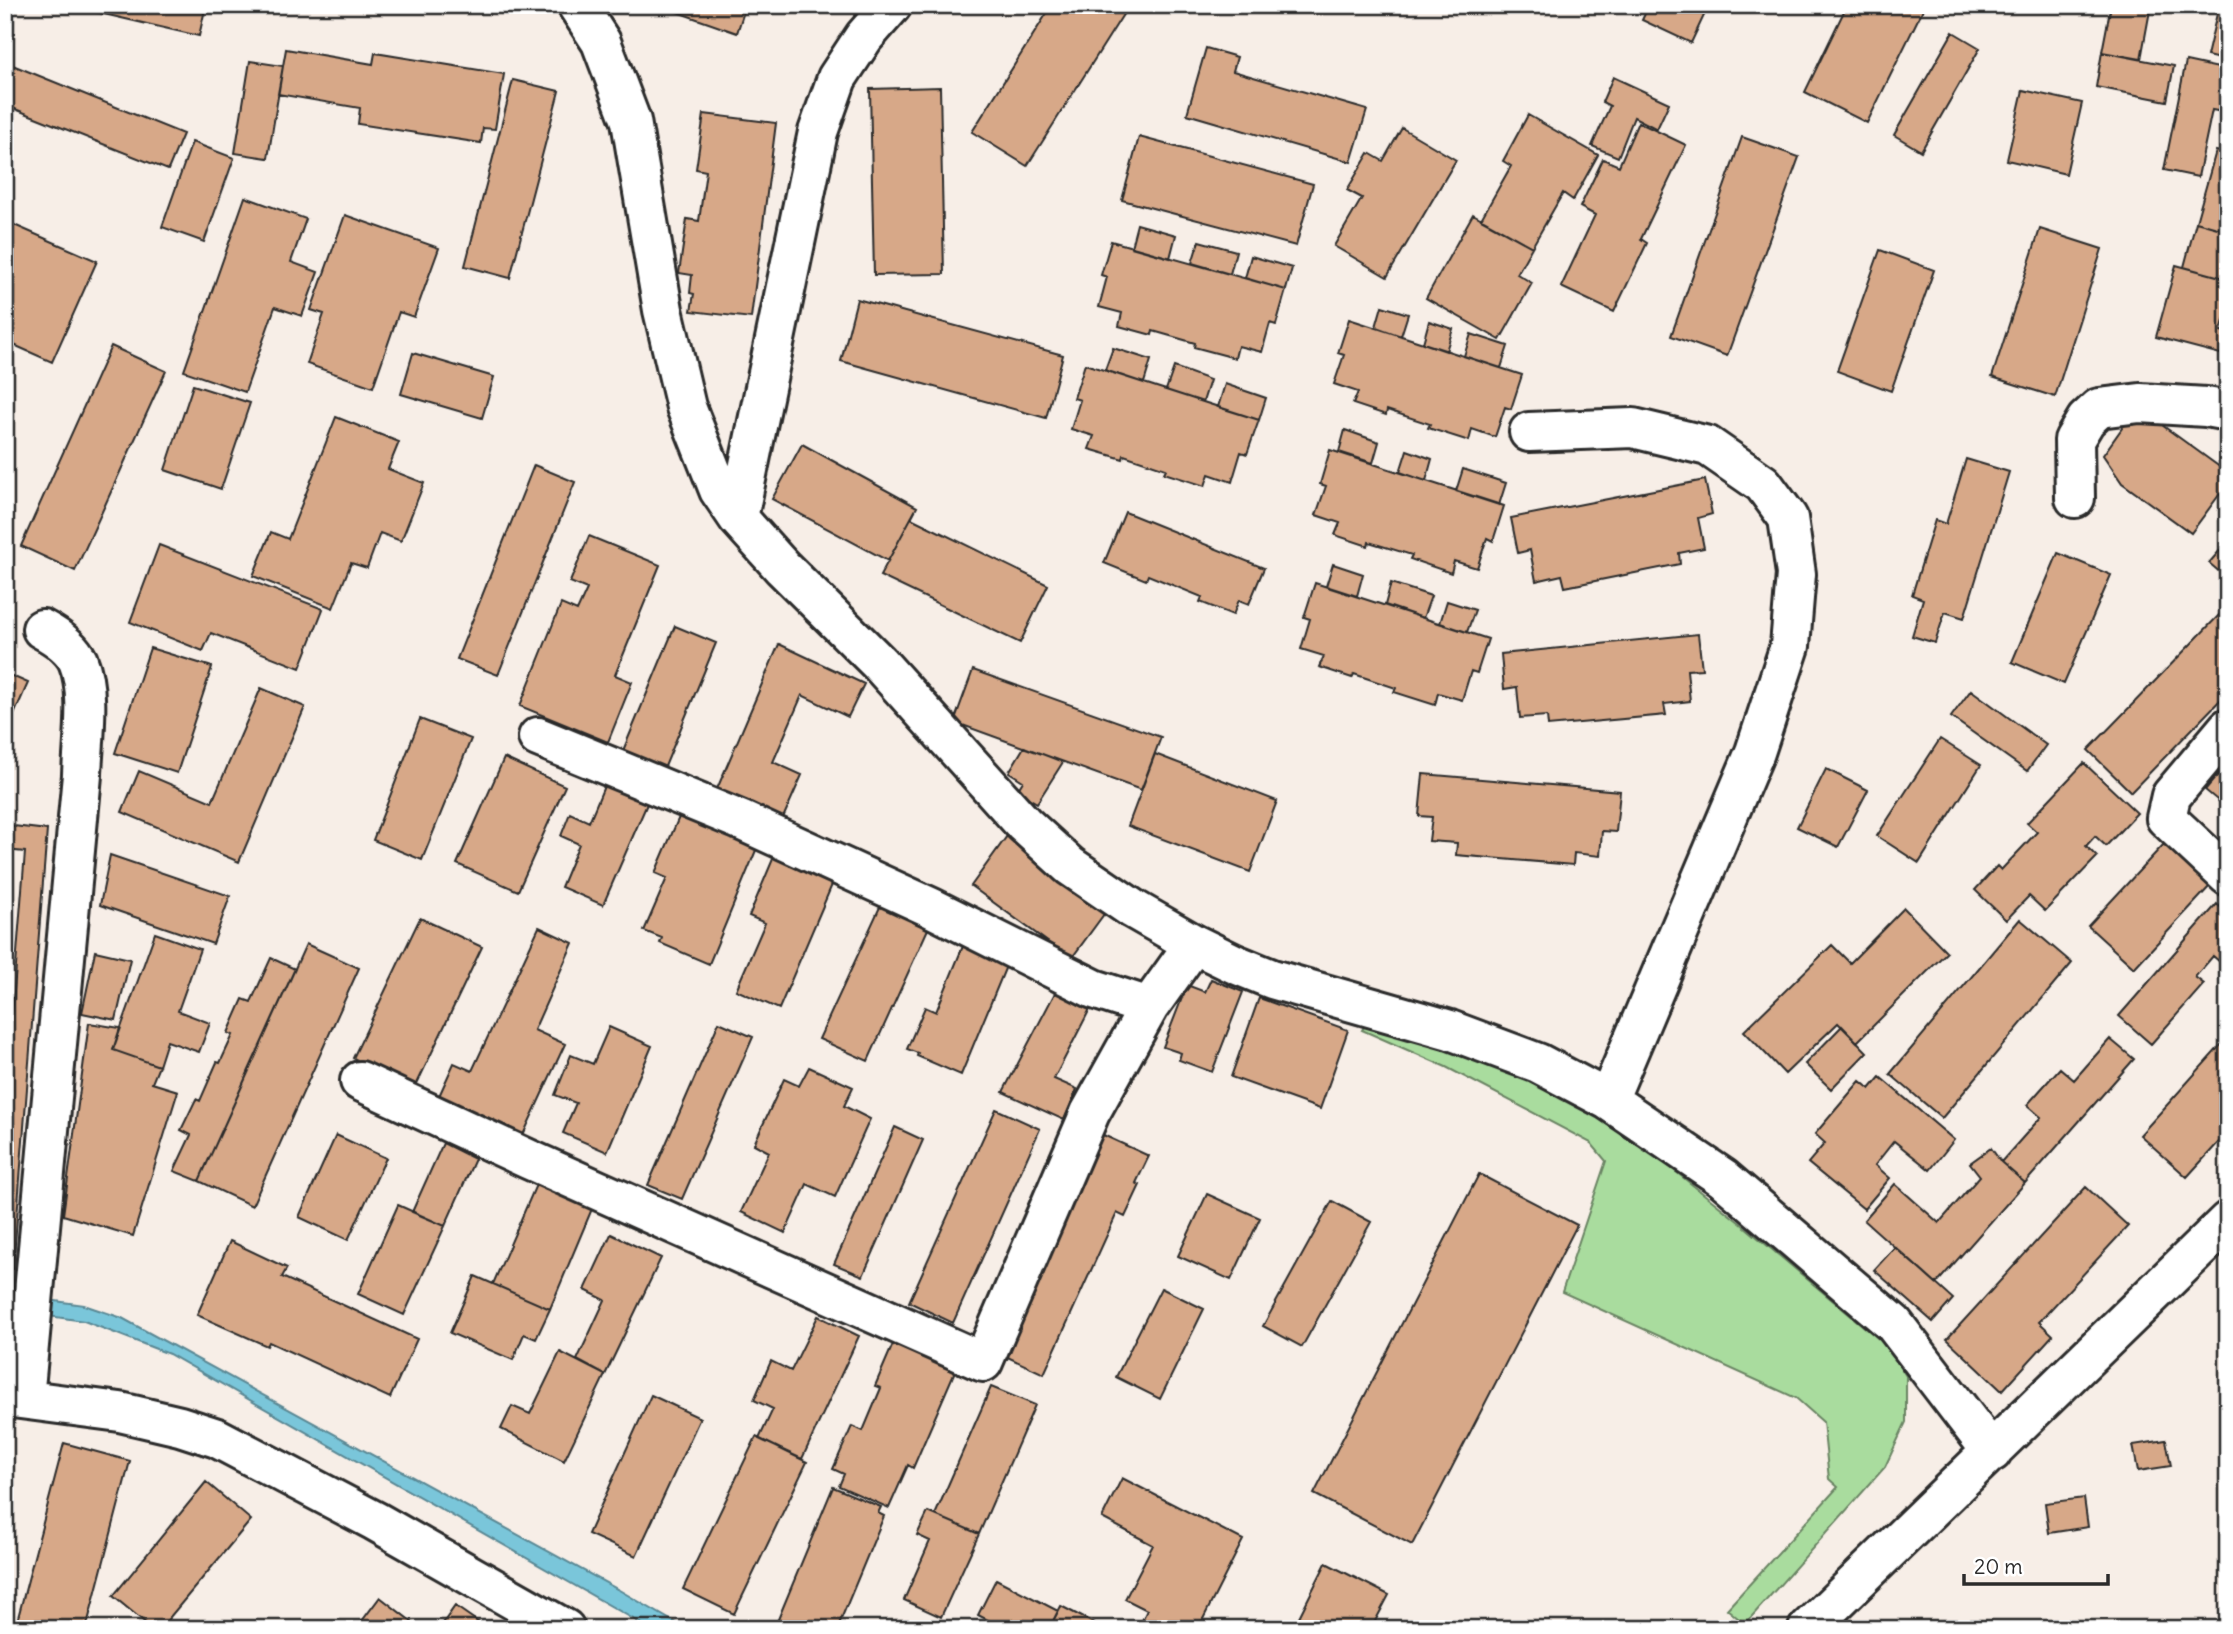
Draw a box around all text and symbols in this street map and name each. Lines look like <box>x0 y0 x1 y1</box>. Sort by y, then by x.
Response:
scale bar <box>1964 1543 2107 1587</box>
text: 20 m <box>1974 1553 2023 1580</box>

